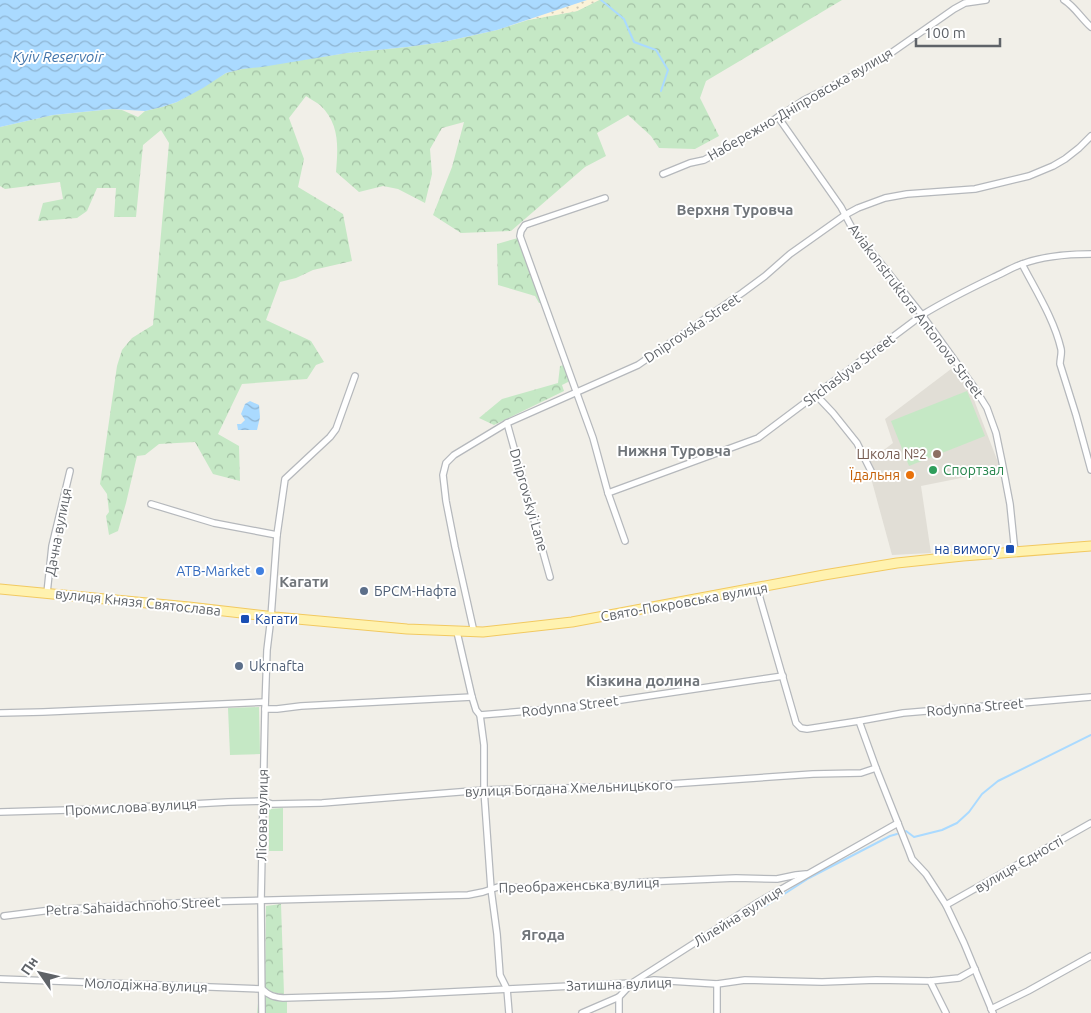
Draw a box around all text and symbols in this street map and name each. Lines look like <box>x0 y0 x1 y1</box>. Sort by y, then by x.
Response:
scale bar <box>916 15 1000 47</box>
text: 100 m <box>924 24 966 41</box>
street label: Набережно-Дніпровська вулиця <box>705 44 895 164</box>
water label: Kyiv Reservoir <box>12 48 105 65</box>
district label: Верхня Туровча <box>677 201 793 218</box>
street label: Aviakonstruktora Antonova Street <box>845 221 987 402</box>
street label: Dniprovska Street <box>641 290 743 366</box>
street label: Shchaslyva Street <box>800 330 898 410</box>
district label: Нижня Туровча <box>617 442 731 459</box>
place label: Школа №2 <box>856 446 927 462</box>
street label: Dniprovskyi Lane <box>507 447 551 553</box>
marker: Школа №2 <box>931 448 943 460</box>
place label: Спортзал <box>943 462 1004 478</box>
marker: Спортзал <box>927 464 939 476</box>
place label: Їдальня <box>849 467 900 483</box>
marker: Їдальня <box>904 469 916 481</box>
street label: Дачна вулиця <box>42 487 74 577</box>
place label: на вимогу <box>934 541 1000 557</box>
marker: на вимогу <box>1004 543 1016 555</box>
place label: ATB-Market <box>176 563 250 579</box>
marker: ATB-Market <box>254 565 266 577</box>
district label: Кагати <box>279 573 329 590</box>
street label: Свято-Покровська вулиця <box>599 579 769 625</box>
place label: БРСМ-Нафта <box>374 583 457 599</box>
street label: вулиця Князя Святослава <box>54 585 222 619</box>
marker: БРСМ-Нафта <box>358 585 370 597</box>
place label: Кагати <box>255 611 298 627</box>
marker: Кагати <box>239 613 251 625</box>
place label: Ukrnafta <box>249 658 304 674</box>
marker: Ukrnafta <box>233 660 245 672</box>
district label: Кізкина долина <box>586 672 700 689</box>
street label: Rodynna Street <box>521 692 620 720</box>
street label: Rodynna Street <box>926 695 1025 719</box>
street label: Лісова вулиця <box>253 769 271 861</box>
street label: вулиця Богдана Хмельницького <box>465 776 673 800</box>
street label: Промислова вулиця <box>65 796 197 818</box>
street label: вулиця Єдності <box>972 832 1066 896</box>
street label: Преображенська вулиця <box>498 874 660 896</box>
street label: Лілейна вулиця <box>690 882 786 950</box>
street label: Petra Sahaidachnoho Street <box>45 893 221 919</box>
district label: Ягода <box>521 926 565 943</box>
north arrow <box>15 948 65 998</box>
text: Пн <box>17 954 41 978</box>
street label: Затишна вулиця <box>566 974 672 994</box>
street label: Молодіжна вулиця <box>84 975 208 995</box>

